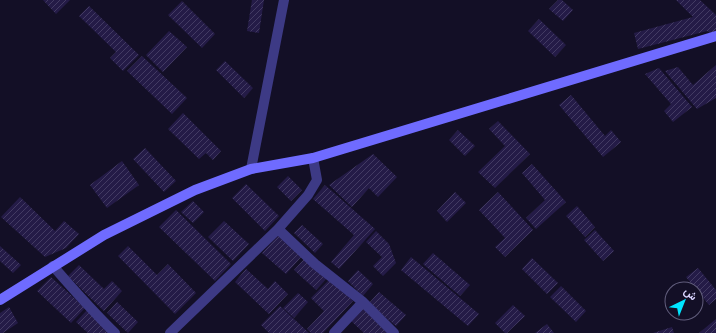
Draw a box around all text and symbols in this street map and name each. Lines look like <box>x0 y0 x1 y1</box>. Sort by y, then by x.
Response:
north arrow <box>664 281 704 321</box>
text: ش <box>681 285 700 303</box>

